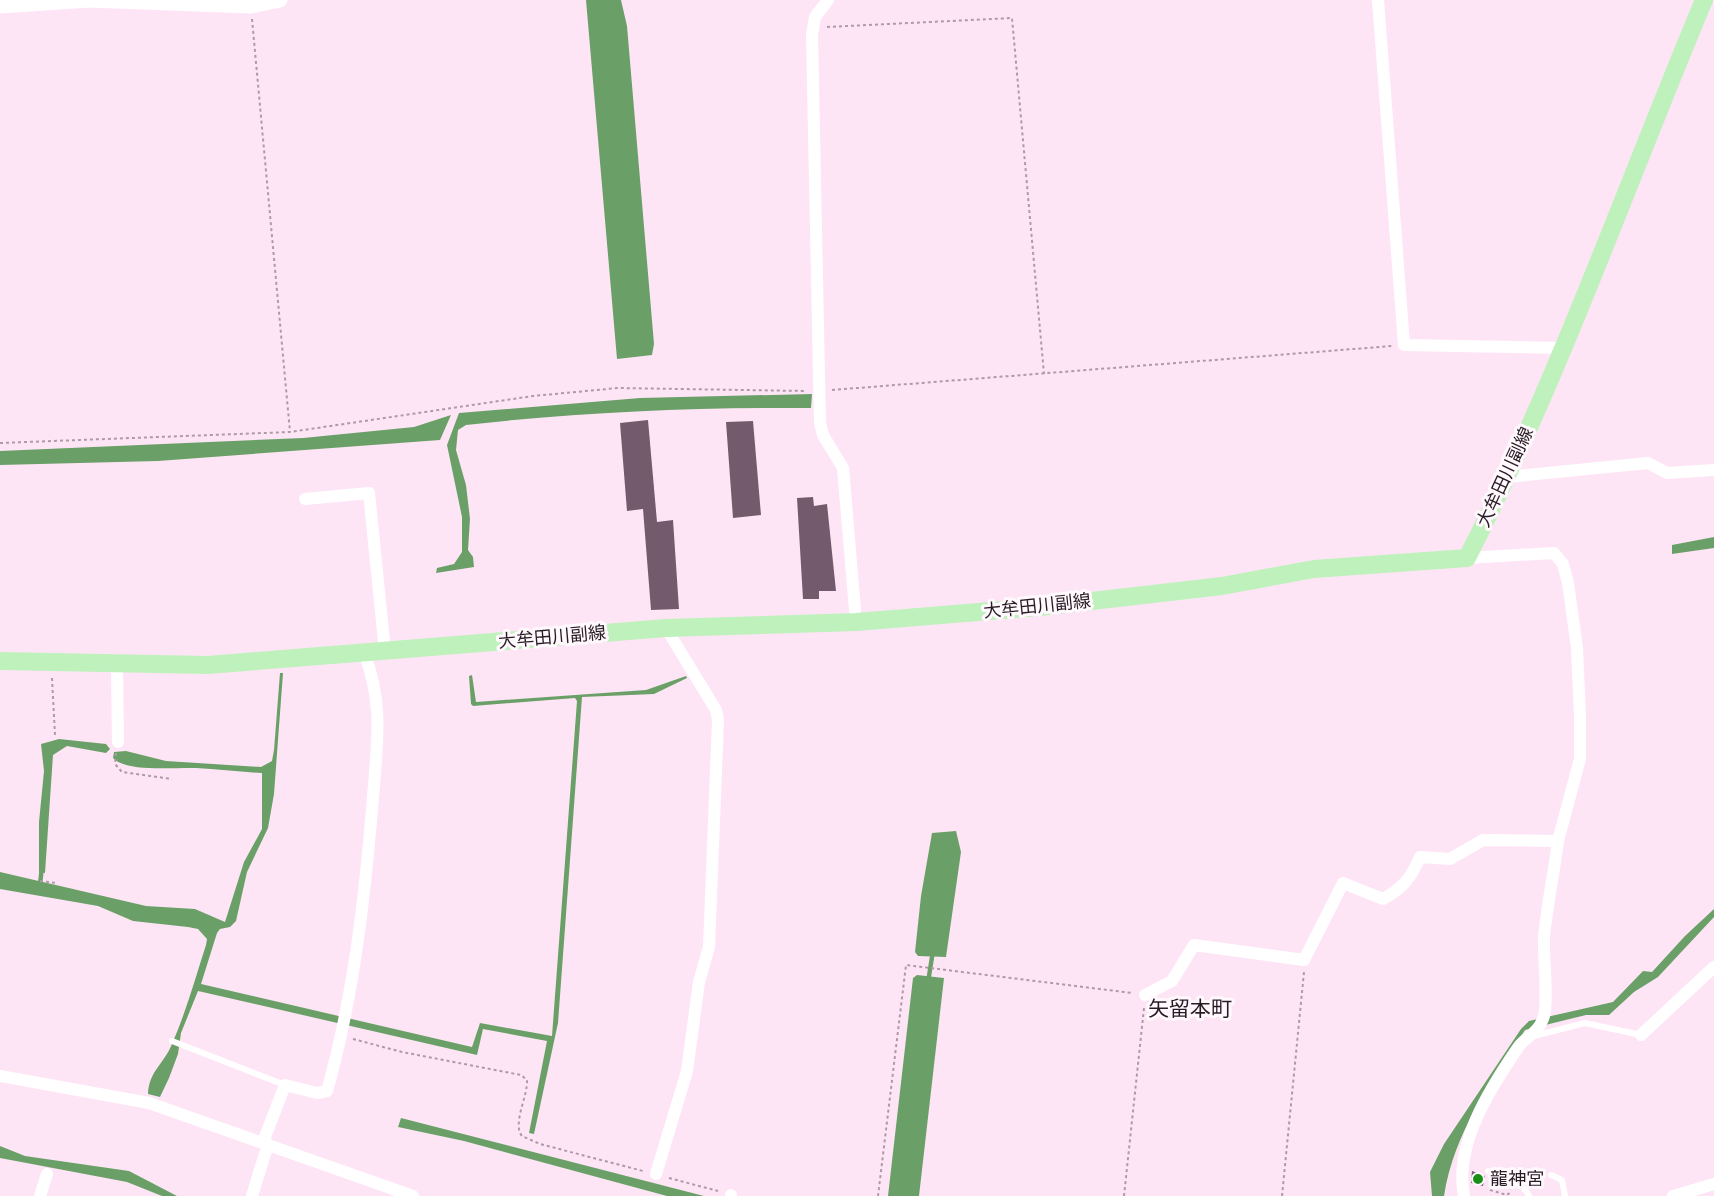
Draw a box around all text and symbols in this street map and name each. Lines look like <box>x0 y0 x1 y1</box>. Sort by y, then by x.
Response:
street label: 大牟田川副線 <box>1472 423 1538 531</box>
street label: 大牟田川副線 <box>982 589 1092 623</box>
street label: 大牟田川副線 <box>497 621 607 653</box>
district label: 矢留本町 <box>1148 996 1232 1021</box>
place label: 龍神宮 <box>1490 1168 1544 1190</box>
marker: 龍神宮 <box>1471 1172 1485 1186</box>

